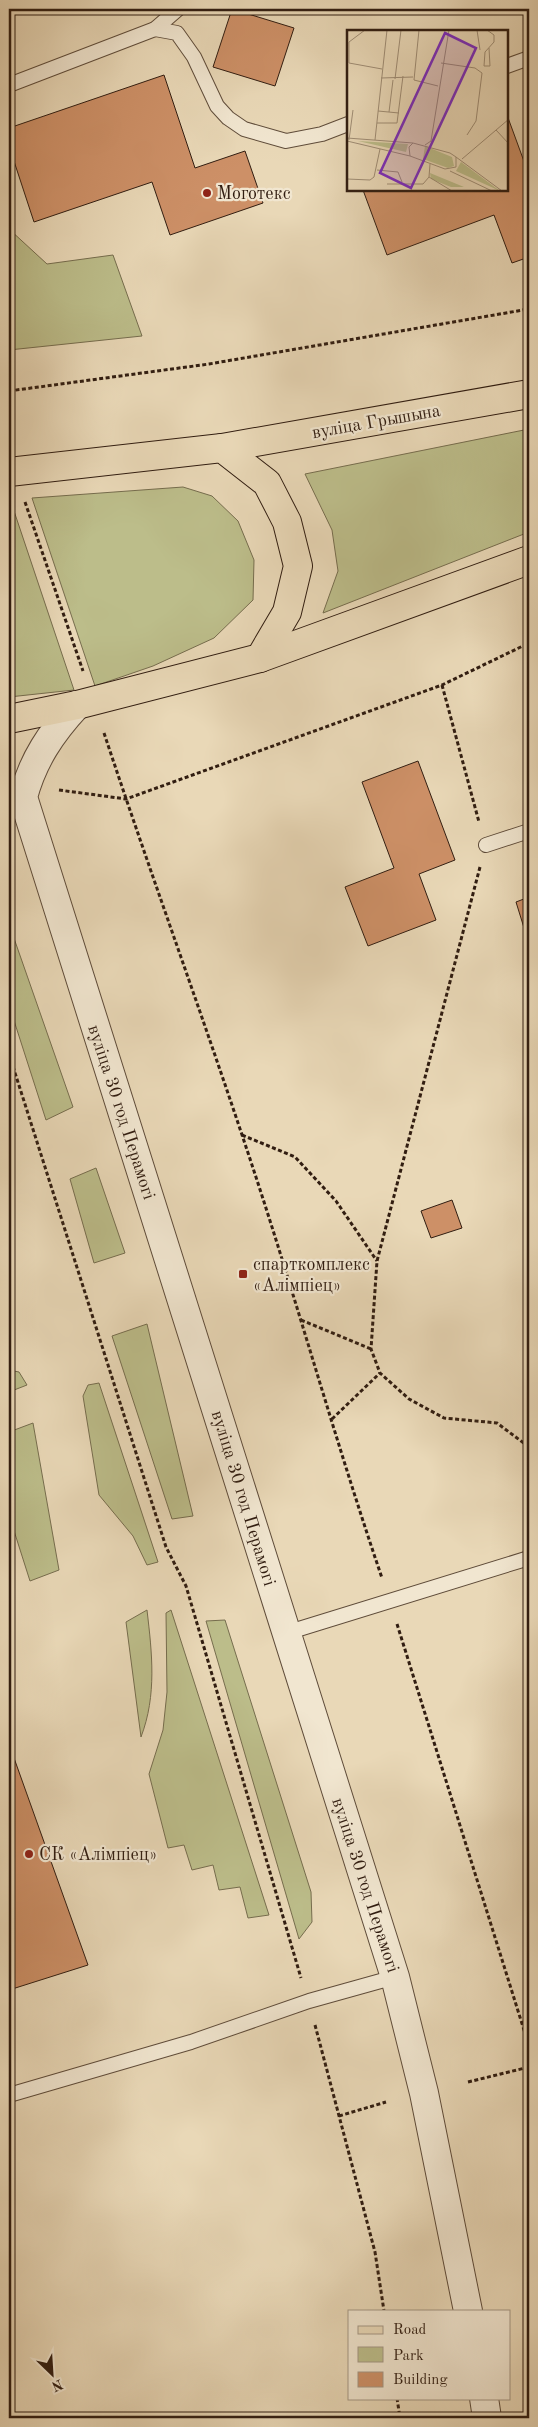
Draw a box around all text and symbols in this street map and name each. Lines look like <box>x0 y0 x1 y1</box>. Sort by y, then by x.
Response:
inset map <box>347 30 508 191</box>
place label: Моготекс <box>217 185 291 203</box>
marker: Моготекс <box>201 187 213 199</box>
street label: вуліца Грышына <box>310 402 442 442</box>
street label: вуліца 30 год Перамогі <box>84 1023 158 1202</box>
place label: спарткомплекс «Алімпіец» <box>253 1256 370 1295</box>
marker: спарткомплекс «Алімпіец» <box>237 1268 249 1280</box>
street label: вуліца 30 год Перамогі <box>208 1408 278 1588</box>
street label: вуліца 30 год Перамогі <box>328 1796 402 1975</box>
place label: СК «Алімпіец» <box>39 1846 157 1864</box>
marker: СК «Алімпіец» <box>23 1848 35 1860</box>
legend <box>348 2310 510 2400</box>
text: Road <box>393 2323 427 2338</box>
text: Park <box>393 2349 424 2364</box>
north arrow <box>28 2350 78 2400</box>
text: Building <box>393 2373 448 2388</box>
text: N <box>49 2376 65 2394</box>

